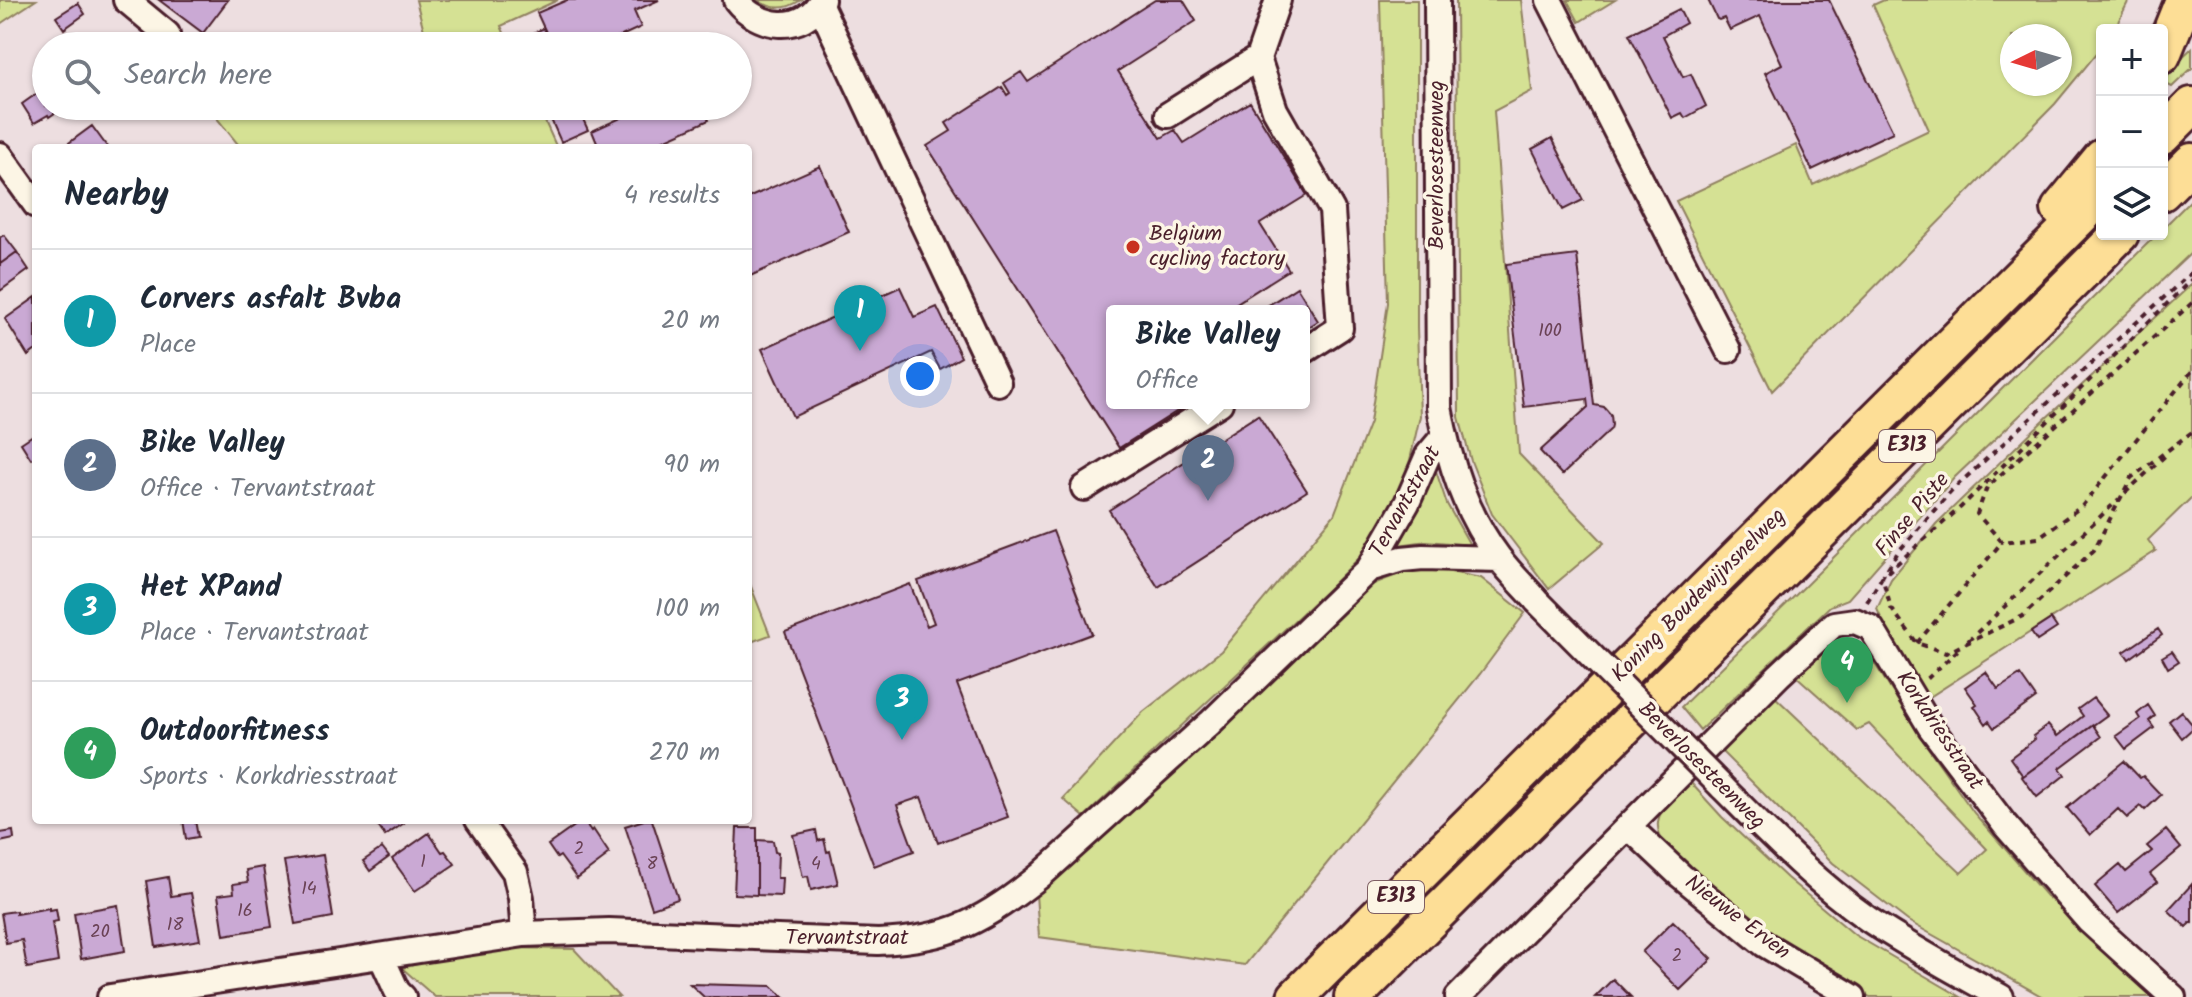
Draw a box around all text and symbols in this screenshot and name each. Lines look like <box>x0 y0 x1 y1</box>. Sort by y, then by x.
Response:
north arrow <box>2000 24 2072 96</box>
map controls <box>2096 24 2168 240</box>
button: + <box>2096 24 2168 96</box>
search box <box>32 32 752 120</box>
text: Search here <box>124 52 272 100</box>
icon: search <box>60 54 104 98</box>
street label: Beverlosesteenweg <box>1420 80 1455 250</box>
button: − <box>2096 96 2168 168</box>
button: layers <box>2096 168 2168 240</box>
text: Nearby <box>64 169 169 223</box>
text: 4 results <box>624 175 720 217</box>
place label: Belgium cycling factory <box>1149 217 1286 277</box>
marker: Belgium cycling factory <box>1124 238 1142 256</box>
text: Corvers asfalt Bvba <box>140 276 401 324</box>
pin: 1 <box>834 285 886 351</box>
text: 1 <box>86 300 94 342</box>
text: 20 m <box>661 300 720 342</box>
popup <box>1106 305 1310 409</box>
text: Bike Valley <box>1136 312 1280 360</box>
house number: 100 <box>1538 317 1562 346</box>
text: Place <box>140 324 196 366</box>
your location <box>900 356 940 396</box>
text: Office <box>1136 360 1198 402</box>
text: Bike Valley <box>140 420 285 468</box>
road number: E313 <box>1879 430 1935 462</box>
pin: 2 <box>1182 435 1234 501</box>
street label: Tervantstraat <box>1361 439 1451 564</box>
text: 2 <box>82 444 98 486</box>
text: 90 m <box>663 444 720 486</box>
street label: Finse Piste <box>1867 465 1959 565</box>
text: Office · Tervantstraat <box>140 468 375 510</box>
street label: Koning Boudewijnsnelweg <box>1603 500 1795 692</box>
text: Het XPand <box>140 564 281 612</box>
text: 3 <box>83 588 97 630</box>
text: 100 m <box>655 588 720 630</box>
text: Place · Tervantstraat <box>140 612 368 654</box>
pin: 4 <box>1821 637 1873 703</box>
street label: Korkdriesstraat <box>1886 664 1992 798</box>
pin: 3 <box>876 674 928 740</box>
street label: Beverlosesteenweg <box>1629 694 1773 838</box>
text: Outdoorfitness <box>140 708 329 756</box>
text: 4 <box>83 732 97 774</box>
text: 270 m <box>649 732 720 774</box>
text: Sports · Korkdriesstraat <box>140 756 397 798</box>
house number: 2 <box>574 835 584 864</box>
house number: 1 <box>420 848 426 877</box>
house number: 8 <box>647 850 658 879</box>
house number: 4 <box>811 850 821 879</box>
street label: Nieuwe Erven <box>1676 866 1798 970</box>
house number: 14 <box>301 875 317 904</box>
road number: E313 <box>1368 881 1424 913</box>
house number: 16 <box>237 897 253 926</box>
house number: 18 <box>167 911 183 940</box>
house number: 20 <box>90 918 110 947</box>
street label: Tervantstraat <box>785 921 909 956</box>
house number: 2 <box>1672 942 1682 971</box>

